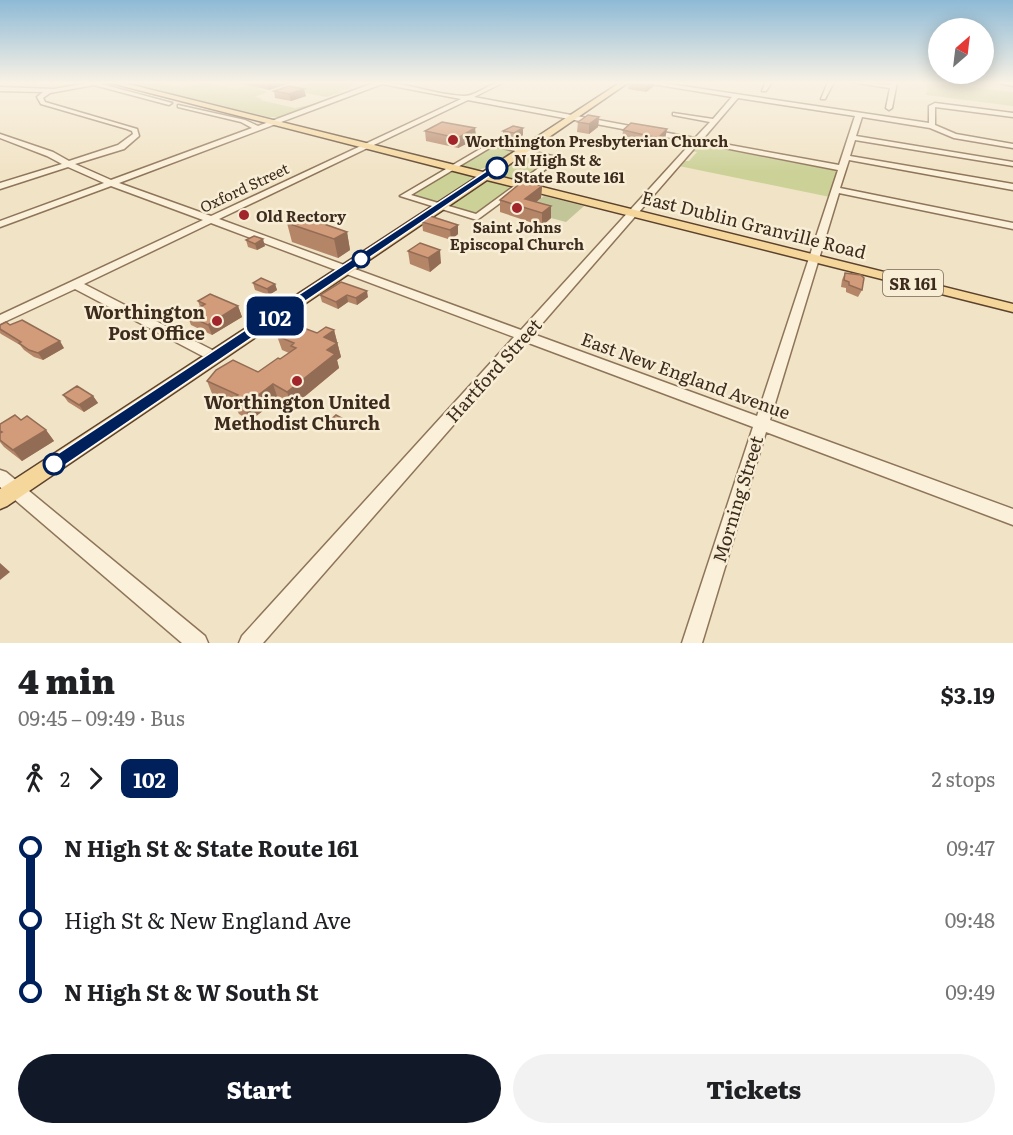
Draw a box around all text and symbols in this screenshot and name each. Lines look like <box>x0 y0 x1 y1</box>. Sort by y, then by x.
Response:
north arrow <box>928 18 994 84</box>
map controls <box>928 18 994 84</box>
place label: Worthington Presbyterian Church <box>465 129 728 152</box>
marker: Worthington Presbyterian Church <box>446 133 460 147</box>
place label: N High St & State Route 161 <box>514 148 625 188</box>
street label: Oxford Street <box>196 156 292 218</box>
marker: N High St & State Route 161 <box>486 157 508 179</box>
street label: East Dublin Granville Road <box>639 183 869 265</box>
marker: Saint Johns Episcopal Church <box>510 201 524 215</box>
place label: Old Rectory <box>256 204 347 227</box>
marker: Old Rectory <box>237 208 251 222</box>
place label: Saint Johns Episcopal Church <box>450 215 584 255</box>
unlabelled marker <box>352 250 370 268</box>
road number: SR 161 <box>883 270 943 296</box>
line badge: 102 <box>240 296 310 336</box>
place label: Worthington Post Office <box>84 298 205 346</box>
text: 102 <box>259 301 291 332</box>
street label: Hartford Street <box>439 311 548 428</box>
marker: Worthington Post Office <box>210 314 224 328</box>
street label: East New England Avenue <box>578 325 794 425</box>
marker: Worthington United Methodist Church <box>290 374 304 388</box>
place label: Worthington United Methodist Church <box>204 388 390 436</box>
street label: Morning Street <box>705 431 769 566</box>
unlabelled marker <box>43 453 65 475</box>
text: 4 min <box>18 655 115 704</box>
text: $3.19 <box>941 678 995 711</box>
text: 09:45 – 09:49 · Bus <box>18 702 185 732</box>
icon: walk <box>18 762 51 795</box>
icon: forward <box>79 762 112 795</box>
text: 2 <box>60 763 70 793</box>
text: 102 <box>133 763 166 794</box>
text: 2 stops <box>931 763 995 793</box>
text: N High St & State Route 161 <box>64 831 359 864</box>
text: 09:47 <box>946 832 995 862</box>
text: High St & New England Ave <box>64 903 351 936</box>
text: 09:48 <box>945 904 995 934</box>
text: N High St & W South St <box>64 975 319 1008</box>
text: 09:49 <box>945 976 995 1006</box>
button: Start <box>18 1054 501 1123</box>
button: Tickets <box>513 1054 995 1123</box>

